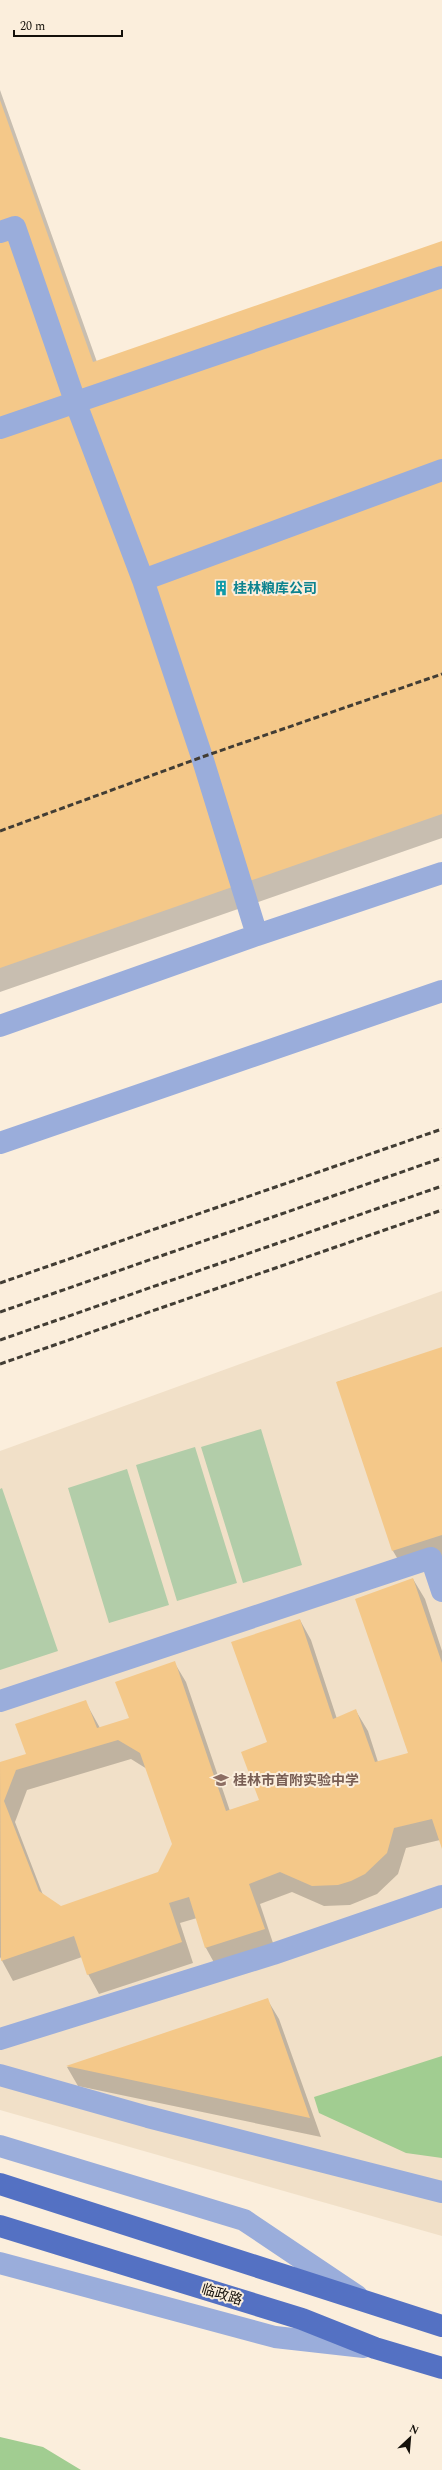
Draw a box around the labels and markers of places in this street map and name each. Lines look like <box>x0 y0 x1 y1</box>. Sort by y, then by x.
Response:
place label: 桂林粮库公司 <box>233 578 317 599</box>
building icon: 桂林粮库公司 <box>212 579 230 597</box>
place label: 桂林市首附实验中学 <box>233 1770 359 1791</box>
school or university icon: 桂林市首附实验中学 <box>212 1771 230 1789</box>

